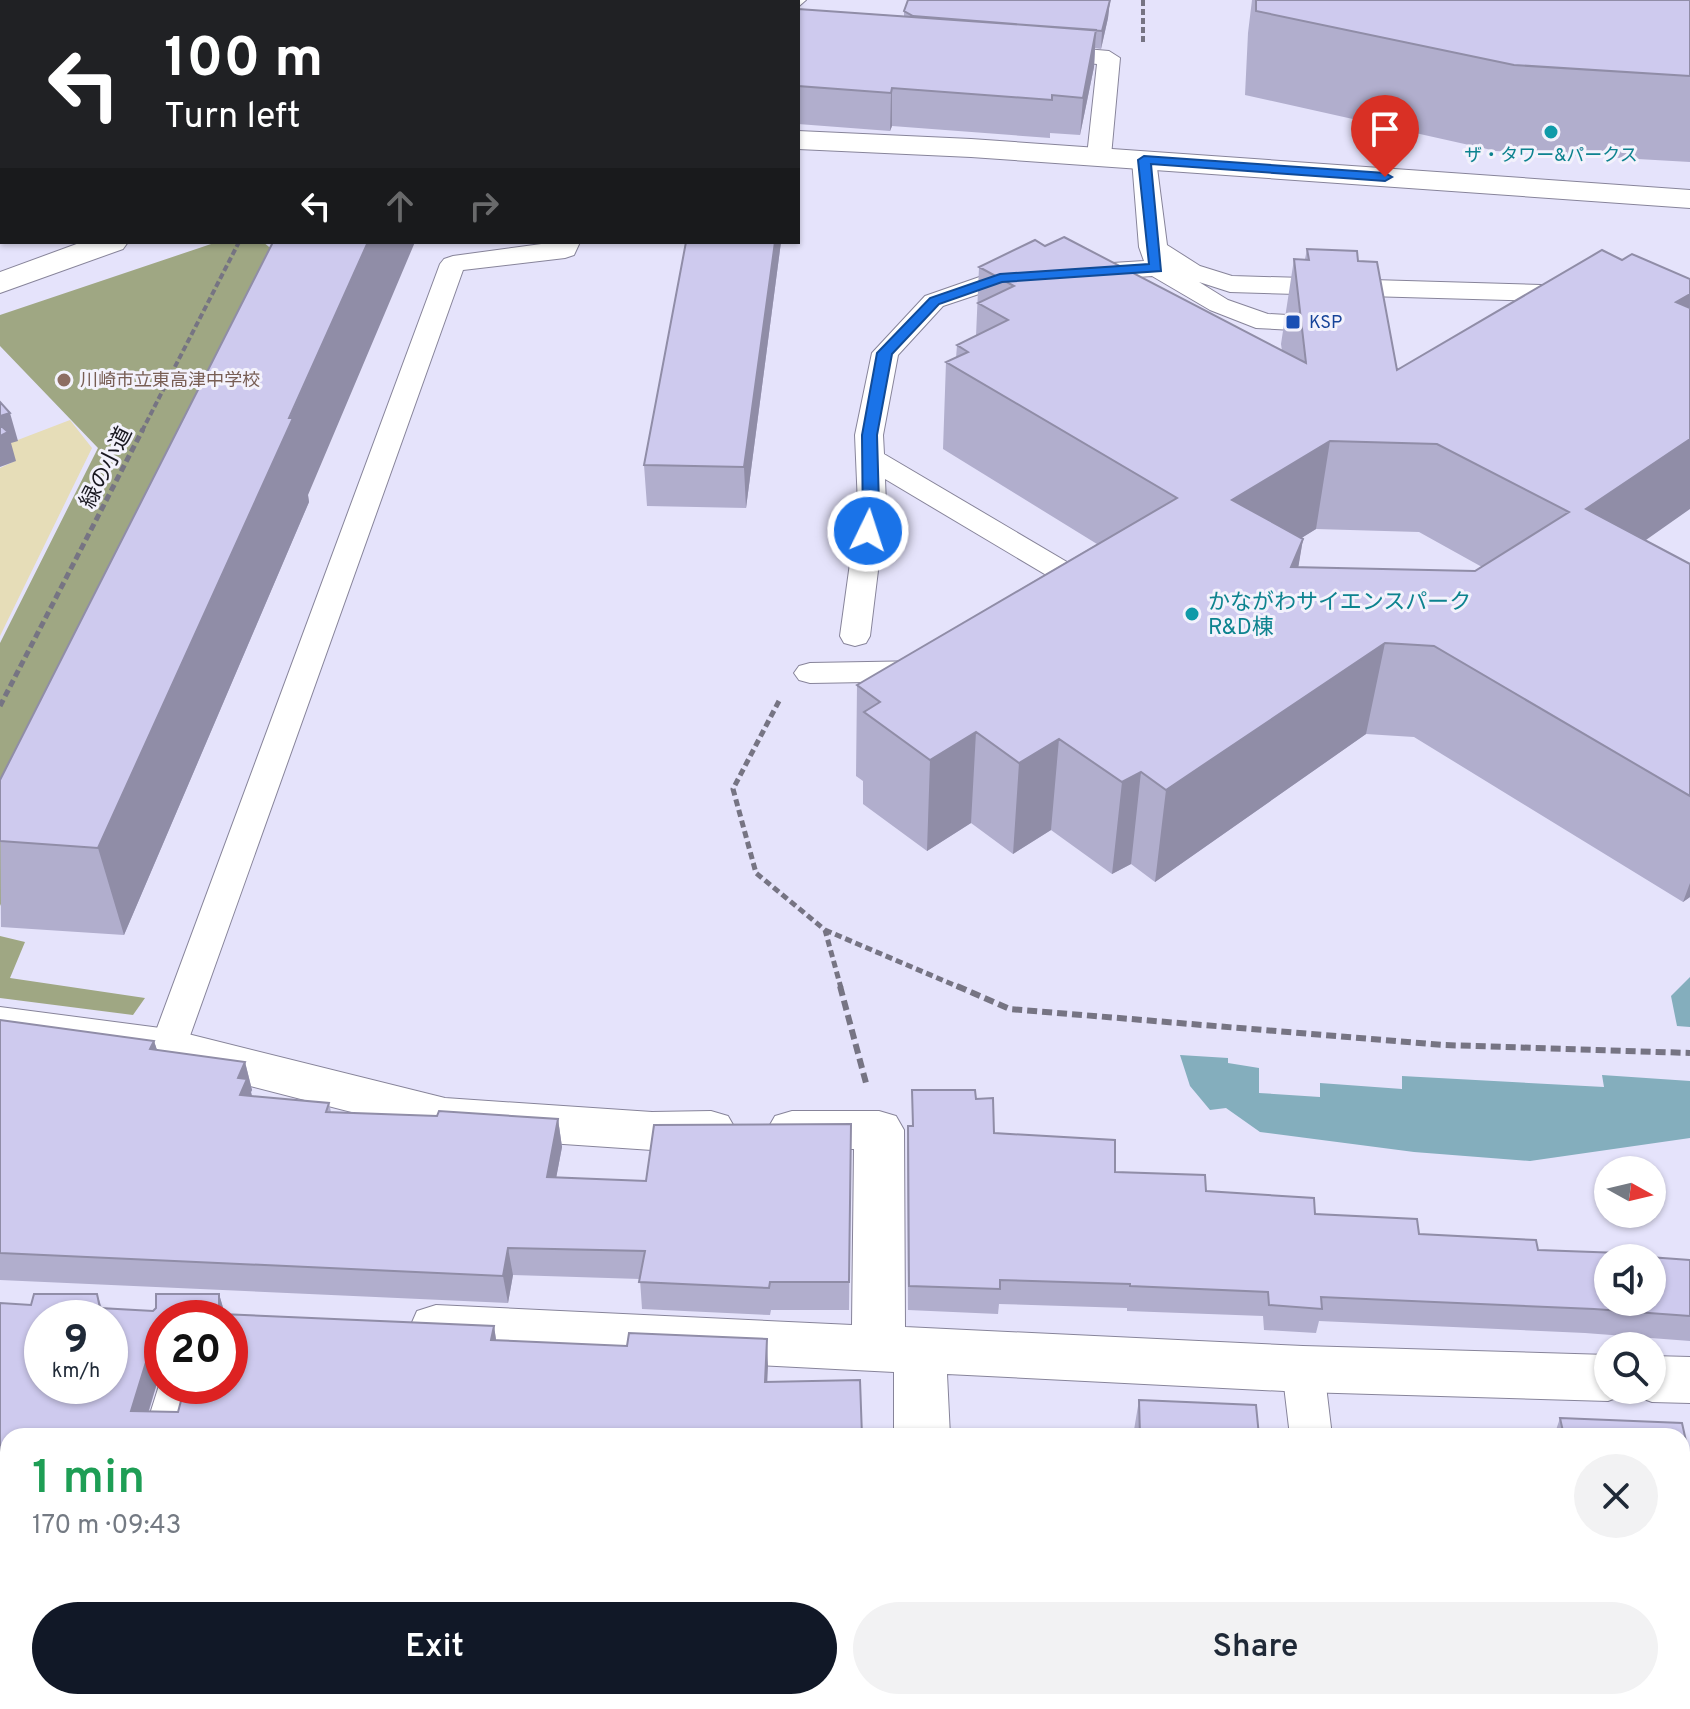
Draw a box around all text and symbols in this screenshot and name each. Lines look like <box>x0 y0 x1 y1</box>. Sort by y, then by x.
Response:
text: 100 m <box>164 26 323 96</box>
icon: left <box>32 32 136 136</box>
text: Turn left <box>164 95 301 141</box>
pin <box>1351 95 1419 177</box>
icon: arrive <box>1363 107 1407 151</box>
marker: ザ・タワー&パークス <box>1542 123 1560 141</box>
place label: ザ・タワー&パークス <box>1464 145 1638 168</box>
icon: left <box>294 184 338 228</box>
icon: ahead <box>378 184 422 228</box>
icon: right <box>462 184 506 228</box>
place label: KSP <box>1309 312 1342 335</box>
marker: KSP <box>1284 313 1302 331</box>
place label: 川崎市立東高津中学校 <box>80 370 260 393</box>
marker: 川崎市立東高津中学校 <box>55 371 73 389</box>
street label: 緑の小道 <box>75 423 139 513</box>
position arrow <box>826 489 910 573</box>
place label: かながわサイエンスパーク R&D棟 <box>1208 590 1471 642</box>
marker: かながわサイエンスパーク R&D棟 <box>1183 605 1201 623</box>
north arrow <box>1594 1156 1666 1228</box>
map controls <box>1594 1156 1666 1404</box>
button: sound <box>1594 1244 1666 1316</box>
speed limit sign: 20 <box>144 1300 248 1404</box>
text: 9 <box>64 1317 88 1367</box>
button: search <box>1594 1332 1666 1404</box>
text: km/h <box>52 1359 100 1385</box>
text: 1 min <box>32 1450 145 1510</box>
button: close <box>1574 1454 1658 1538</box>
text: 170 m · 09:43 <box>32 1510 181 1543</box>
button: Exit <box>32 1602 837 1694</box>
button: Share <box>853 1602 1658 1694</box>

